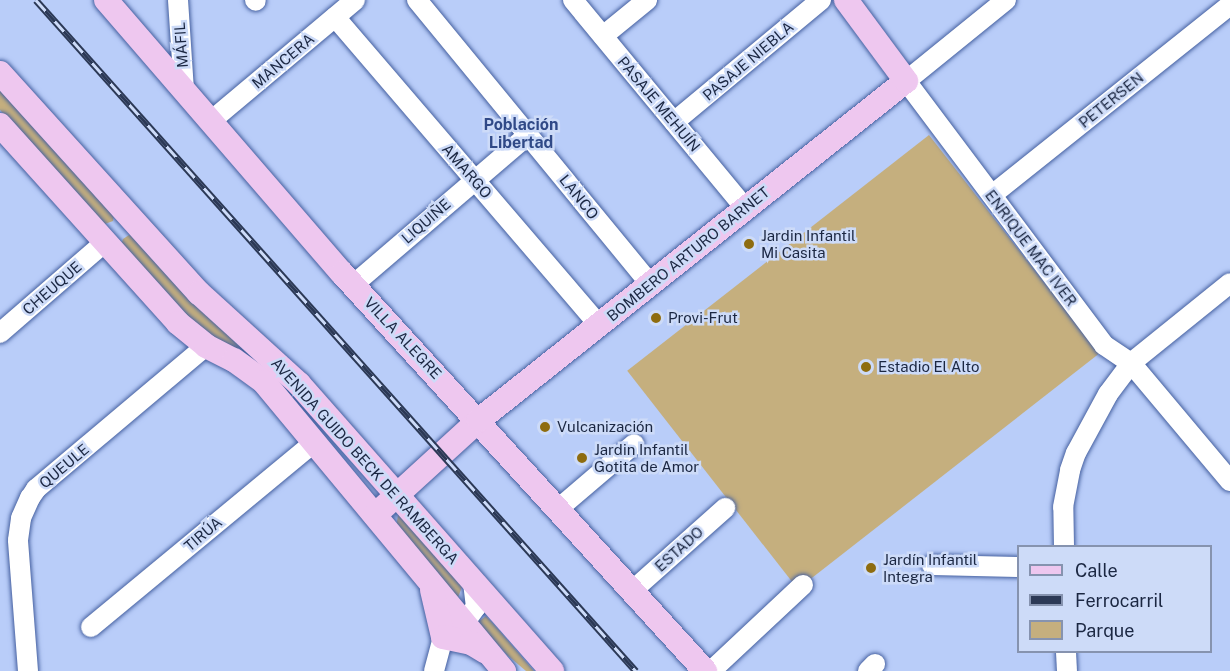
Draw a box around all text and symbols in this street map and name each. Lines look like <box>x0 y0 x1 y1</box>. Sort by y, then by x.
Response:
street label: PASAJE NIEBLA <box>699 18 797 104</box>
street label: MÁFIL <box>170 22 192 68</box>
street label: MANCERA <box>248 30 318 92</box>
street label: PASAJE MEHUÍN <box>614 53 704 155</box>
street label: PETERSEN <box>1075 68 1147 132</box>
district label: Población Libertad <box>483 115 559 153</box>
street label: AMARGO <box>438 140 496 202</box>
street label: LANCO <box>556 171 602 223</box>
street label: BOMBERO ARTURO BARNET <box>603 183 773 325</box>
street label: ENRIQUE MAC IVER <box>981 186 1081 310</box>
street label: LIQUIÑE <box>398 195 454 247</box>
place label: Jardin Infantil Mi Casita <box>761 226 855 261</box>
marker: Jardin Infantil Mi Casita <box>742 237 756 251</box>
street label: CHEUQUE <box>19 257 85 319</box>
street label: VILLA ALEGRE <box>361 293 445 383</box>
place label: Provi-Frut <box>668 309 738 327</box>
marker: Provi-Frut <box>649 311 663 325</box>
street label: AVENIDA GUIDO BECK DE RAMBERGA <box>267 354 463 568</box>
place label: Estadio El Alto <box>878 358 980 376</box>
marker: Estadio El Alto <box>859 360 873 374</box>
place label: Vulcanización <box>557 418 653 436</box>
marker: Vulcanización <box>538 420 552 434</box>
street label: QUEULE <box>36 440 92 492</box>
place label: Jardin Infantil Gotita de Amor <box>594 440 699 475</box>
marker: Jardin Infantil Gotita de Amor <box>575 451 589 465</box>
street label: TIRÚA <box>180 513 226 555</box>
street label: ESTADO <box>651 523 707 575</box>
legend <box>1017 545 1212 653</box>
place label: Jardín Infantil Integra <box>883 550 977 585</box>
text: Calle <box>1075 560 1118 581</box>
marker: Jardín Infantil Integra <box>864 561 878 575</box>
text: Ferrocarril <box>1075 590 1163 611</box>
text: Parque <box>1075 620 1135 641</box>

